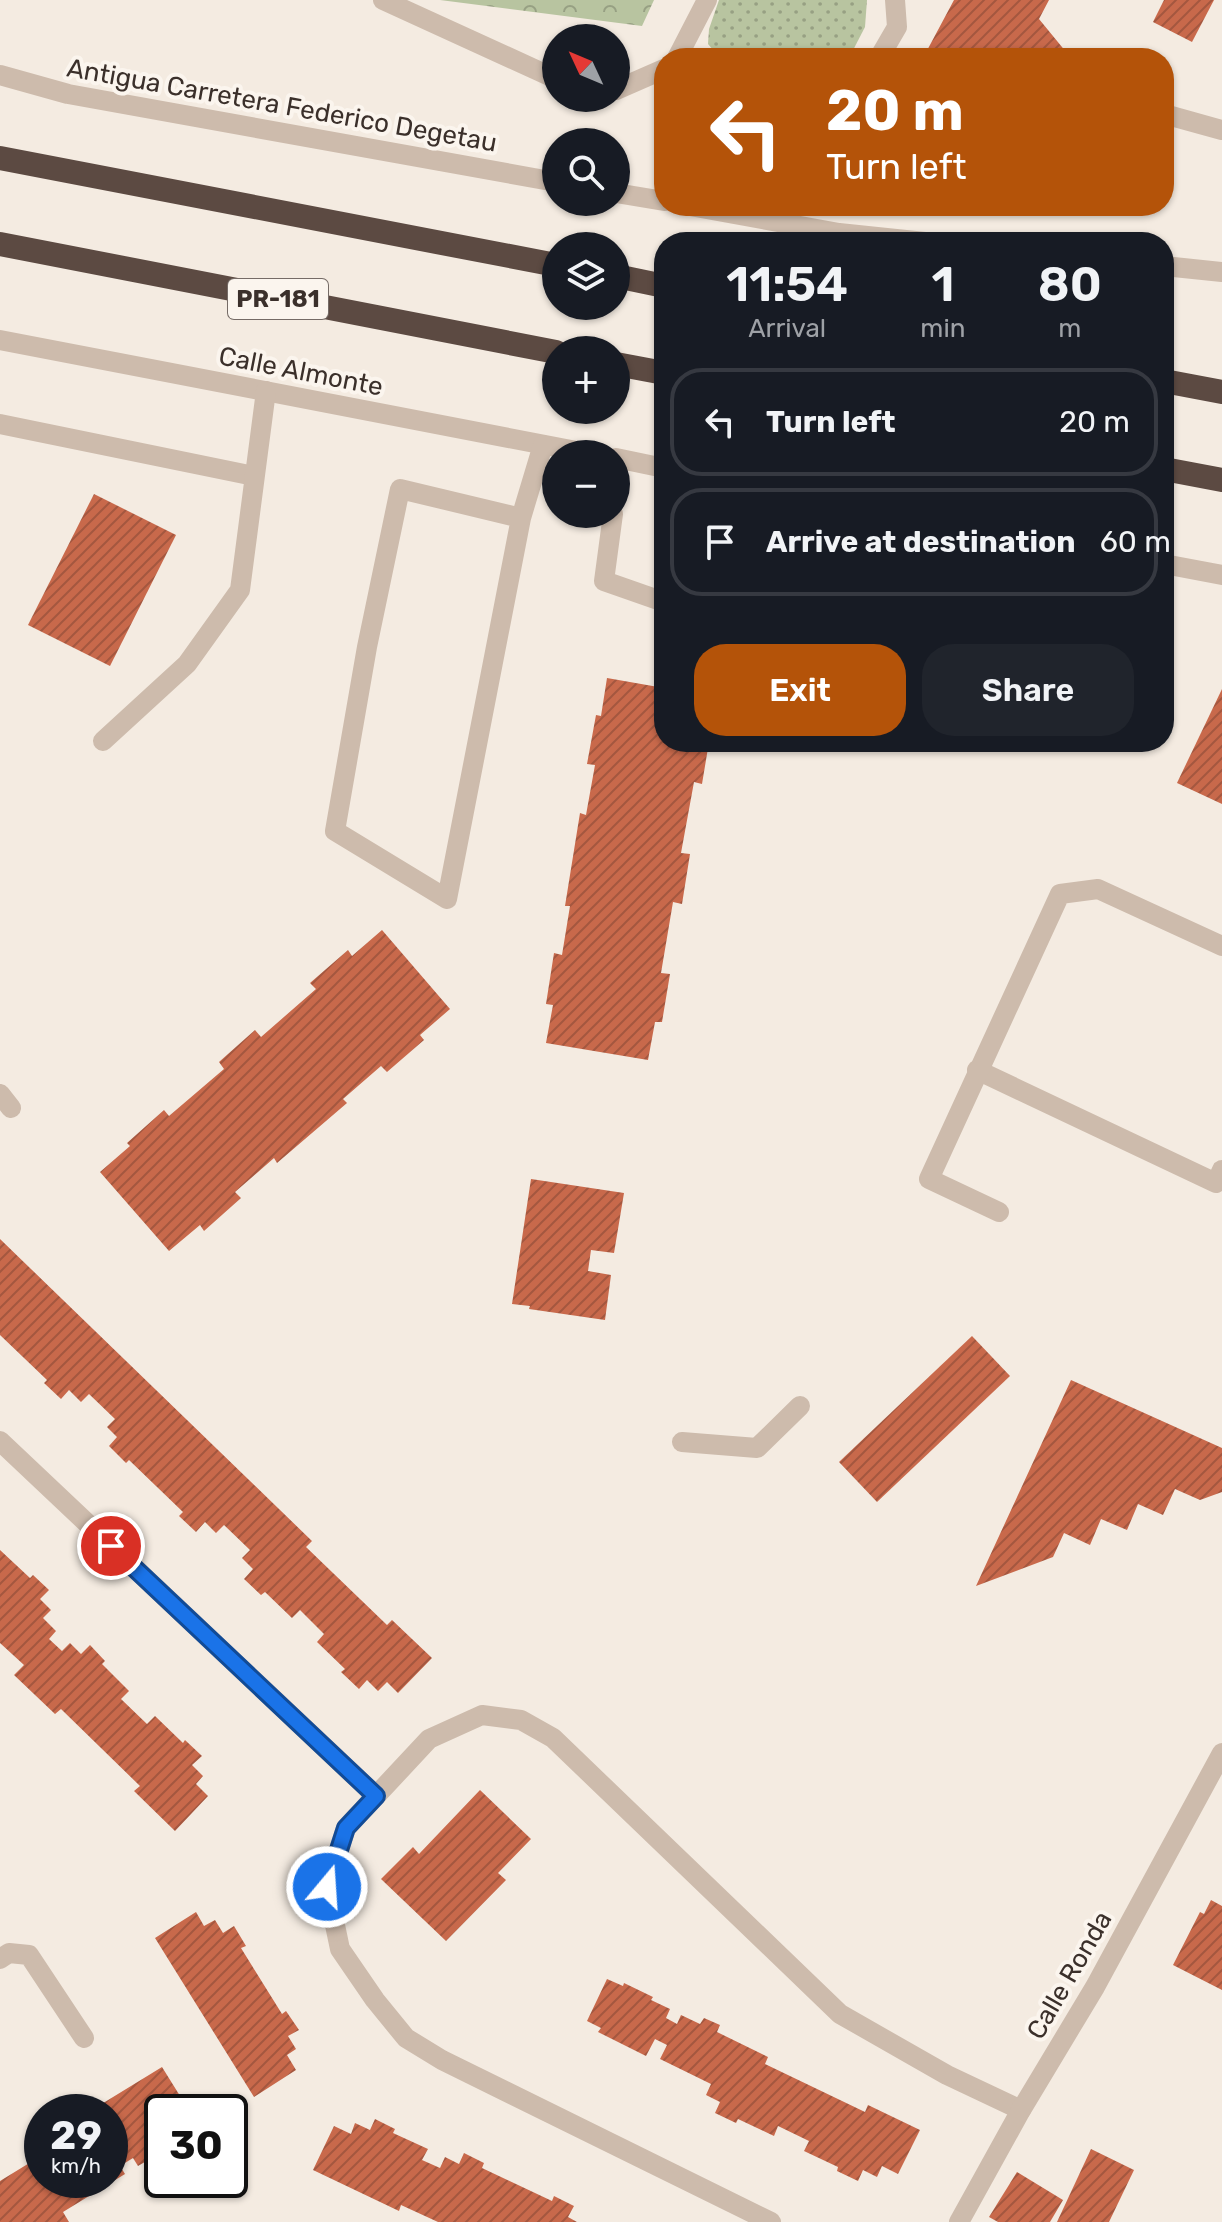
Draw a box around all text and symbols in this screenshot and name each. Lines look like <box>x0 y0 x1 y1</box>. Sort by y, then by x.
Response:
north arrow <box>542 24 630 112</box>
map controls <box>542 24 630 528</box>
street label: Antigua Carretera Federico Degetau <box>65 52 499 159</box>
text: 20 m <box>826 78 964 144</box>
icon: left <box>694 80 798 184</box>
button: search <box>542 128 630 216</box>
text: Turn left <box>826 145 967 188</box>
button: layers <box>542 232 630 320</box>
text: 11:54 <box>726 256 848 313</box>
text: 1 <box>931 256 954 313</box>
text: 80 <box>1038 256 1102 313</box>
road number: PR-181 <box>228 279 328 319</box>
text: Arrival <box>748 313 826 344</box>
text: min <box>920 313 966 344</box>
text: m <box>1058 313 1081 344</box>
button: + <box>542 336 630 424</box>
street label: Calle Almonte <box>216 340 386 403</box>
icon: left <box>698 400 742 444</box>
text: Turn left <box>766 404 896 440</box>
text: 20 m <box>1059 404 1130 440</box>
button: − <box>542 440 630 528</box>
icon: arrive <box>698 520 742 564</box>
text: Arrive at destination <box>766 524 1076 560</box>
text: 60 m <box>1100 524 1171 560</box>
button: Exit <box>694 644 906 736</box>
button: Share <box>922 644 1134 736</box>
pin <box>77 1512 145 1580</box>
icon: arrive <box>89 1524 133 1568</box>
position arrow <box>285 1845 369 1929</box>
street label: Calle Ronda <box>1020 1906 1119 2045</box>
speed limit sign: 30 <box>144 2094 248 2198</box>
text: 29 <box>50 2112 102 2159</box>
text: km/h <box>51 2154 101 2178</box>

